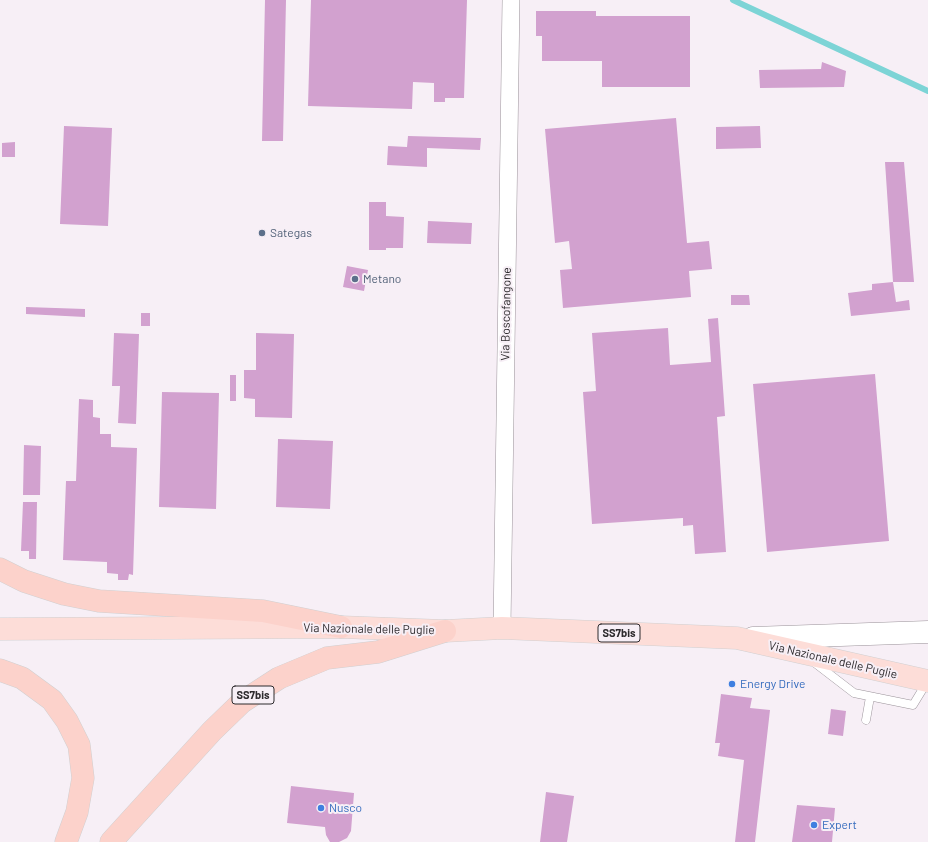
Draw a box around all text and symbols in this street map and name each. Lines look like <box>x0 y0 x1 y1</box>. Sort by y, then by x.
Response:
place label: Sategas <box>270 226 312 240</box>
marker: Sategas <box>257 228 267 238</box>
street label: Via Boscofangone <box>498 267 514 361</box>
place label: Metano <box>363 272 401 286</box>
marker: Metano <box>350 274 360 284</box>
street label: Via Nazionale delle Puglie <box>303 621 435 637</box>
road number: SS7bis <box>598 624 640 642</box>
street label: Via Nazionale delle Puglie <box>767 638 899 682</box>
place label: Energy Drive <box>740 677 805 691</box>
marker: Energy Drive <box>727 679 737 689</box>
road number: SS7bis <box>232 686 274 704</box>
place label: Nusco <box>329 801 362 815</box>
marker: Nusco <box>316 803 326 813</box>
place label: Expert <box>822 818 857 832</box>
marker: Expert <box>809 820 819 830</box>

